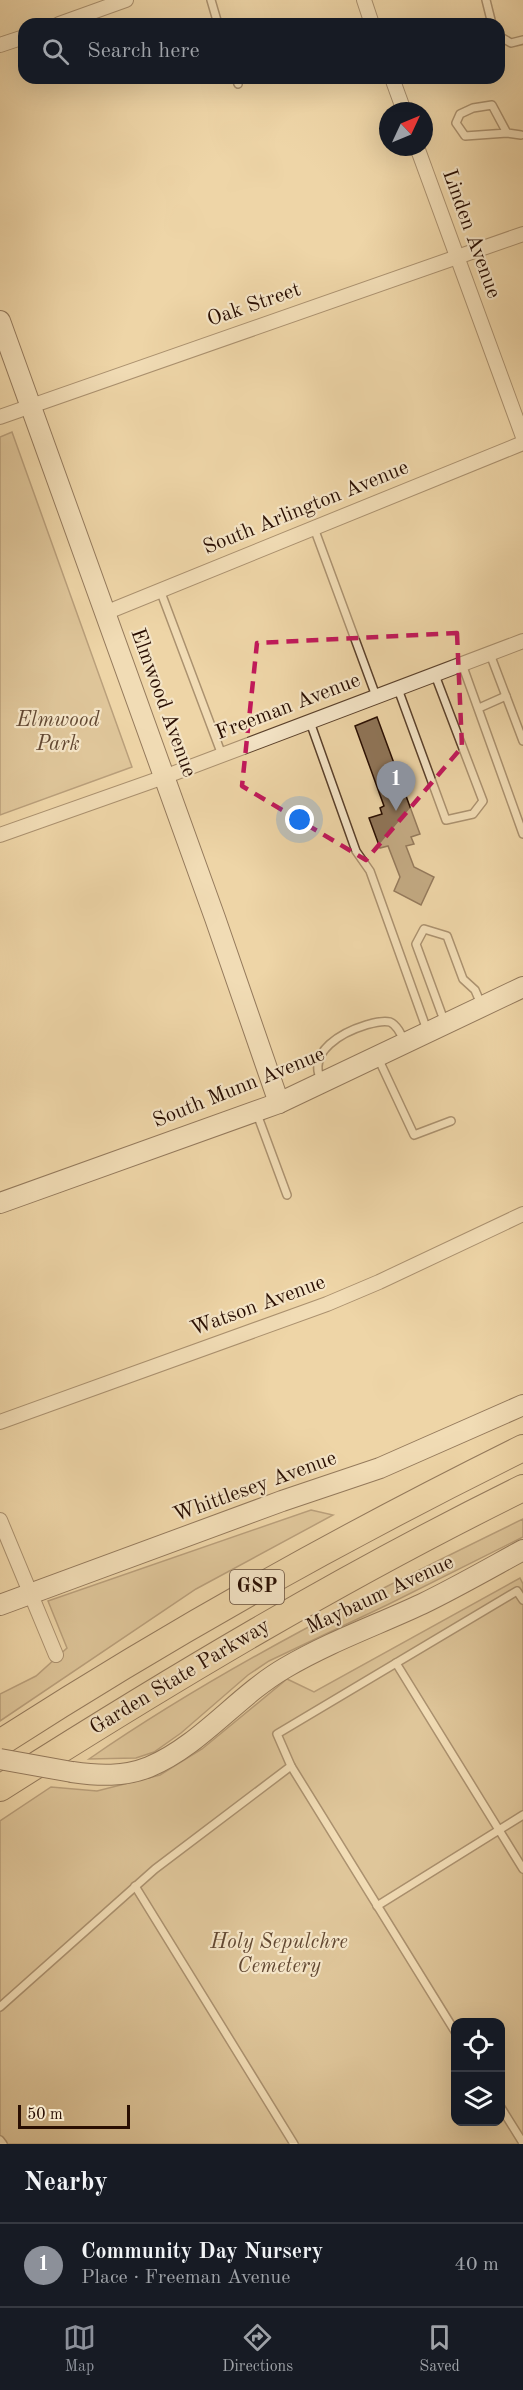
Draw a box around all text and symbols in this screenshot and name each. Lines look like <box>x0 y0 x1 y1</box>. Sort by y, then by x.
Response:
search box <box>18 18 505 84</box>
icon: search <box>39 35 72 68</box>
text: Search here <box>87 40 200 62</box>
north arrow <box>379 102 433 156</box>
street label: Linden Avenue <box>438 167 504 301</box>
street label: Oak Street <box>204 279 304 331</box>
street label: South Arlington Avenue <box>200 457 412 559</box>
street label: Elmwood Avenue <box>126 626 200 780</box>
street label: Freeman Avenue <box>213 670 363 744</box>
park label: Elmwood Park <box>15 710 101 755</box>
pin: 1 <box>376 762 416 811</box>
your location <box>285 805 314 834</box>
street label: South Munn Avenue <box>150 1044 328 1132</box>
street label: Watson Avenue <box>188 1272 328 1340</box>
street label: Whittlesey Avenue <box>171 1448 339 1526</box>
street label: Maybaum Avenue <box>303 1552 457 1638</box>
road number: GSP <box>230 1570 284 1604</box>
street label: Garden State Parkway <box>86 1615 274 1739</box>
park label: Holy Sepulchre Cemetery <box>209 1932 348 1977</box>
map controls <box>451 2018 505 2126</box>
button: locate <box>451 2018 505 2072</box>
button: layers <box>451 2072 505 2126</box>
scale bar <box>18 2102 130 2130</box>
text: 50 m <box>27 2107 63 2123</box>
text: Nearby <box>24 2170 108 2196</box>
text: Community Day Nursery <box>81 2241 323 2263</box>
text: 1 <box>38 2255 49 2275</box>
text: 40 m <box>454 2255 499 2275</box>
text: Place · Freeman Avenue <box>81 2268 290 2288</box>
tab: Map <box>63 2321 96 2377</box>
tab: Directions <box>222 2321 293 2377</box>
tab: Saved <box>419 2321 460 2377</box>

